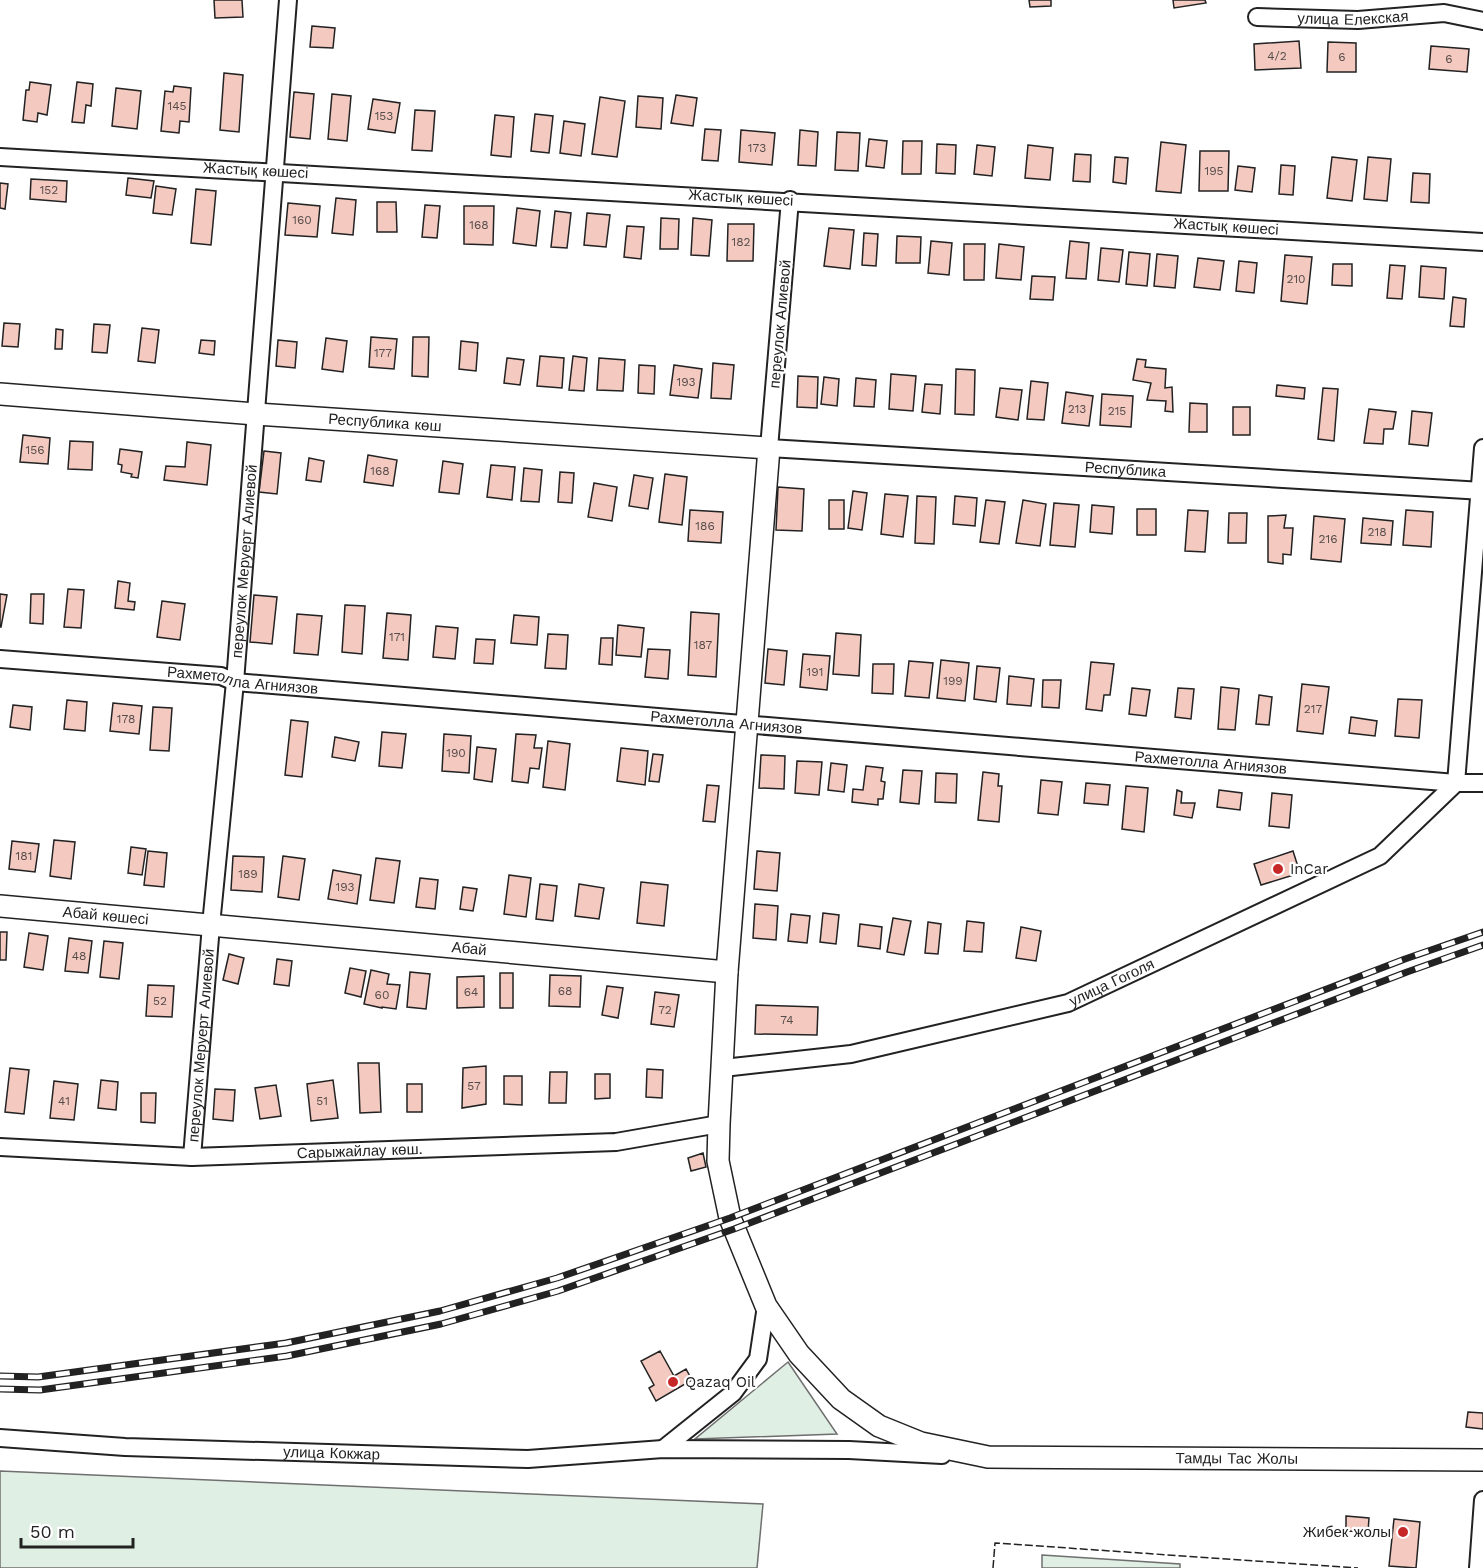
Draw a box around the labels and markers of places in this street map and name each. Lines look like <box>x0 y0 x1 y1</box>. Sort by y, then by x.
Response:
place label: InCar <box>1290 860 1328 878</box>
marker: InCar <box>1271 862 1285 876</box>
place label: Qazaq Oil <box>685 1373 756 1391</box>
marker: Qazaq Oil <box>666 1375 680 1389</box>
place label: Жибек жолы <box>1303 1523 1391 1541</box>
marker: Жибек жолы <box>1396 1525 1410 1539</box>

